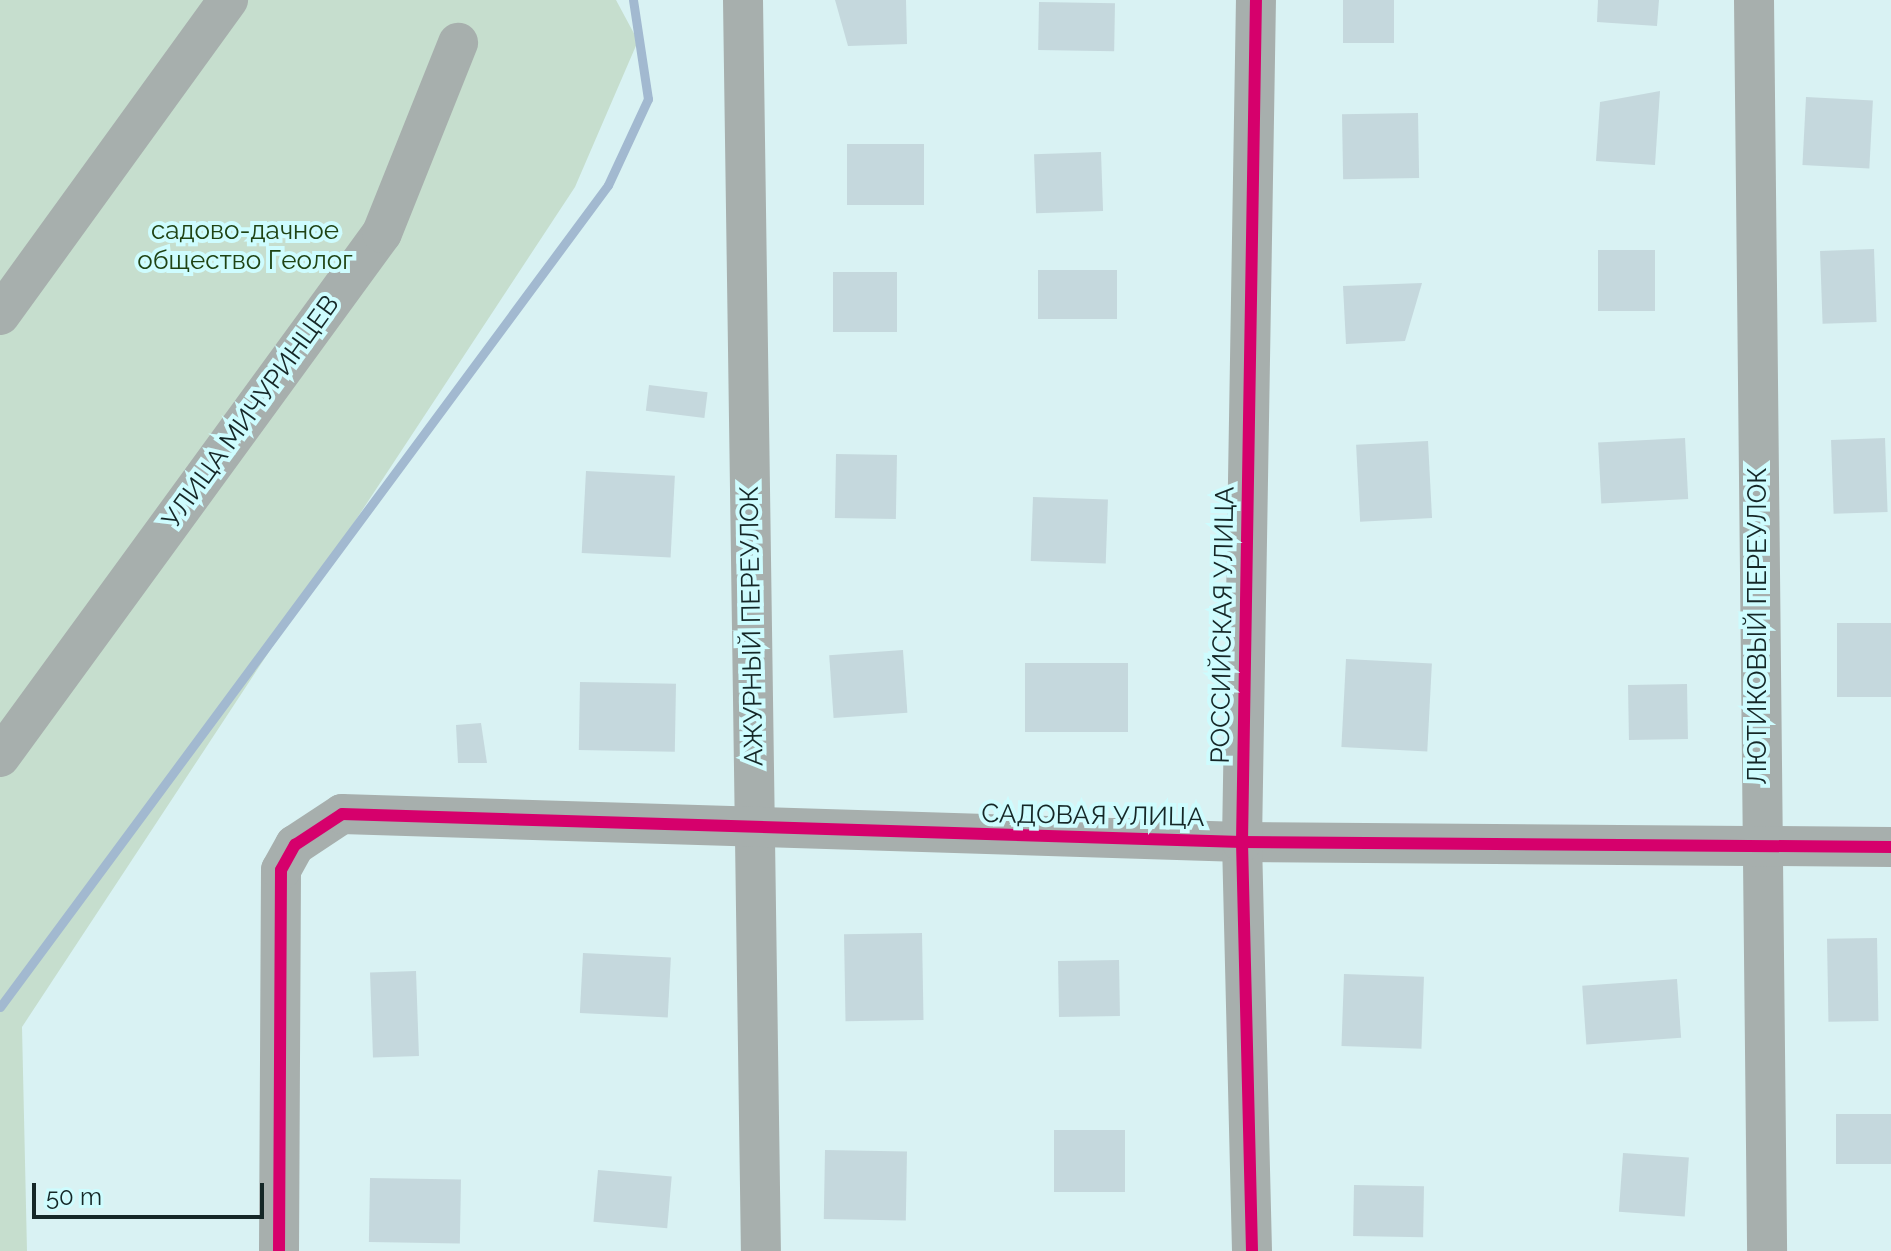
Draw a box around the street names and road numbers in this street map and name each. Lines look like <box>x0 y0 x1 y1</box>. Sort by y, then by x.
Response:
street label: УЛИЦА МИЧУРИНЦЕВ <box>156 289 346 535</box>
street label: ЛЮТИКОВЫЙ ПЕРЕУЛОК <box>1742 467 1774 785</box>
street label: АЖУРНЫЙ ПЕРЕУЛОК <box>734 486 770 766</box>
street label: РОССИЙСКАЯ УЛИЦА <box>1205 486 1241 764</box>
street label: САДОВАЯ УЛИЦА <box>981 798 1205 834</box>

